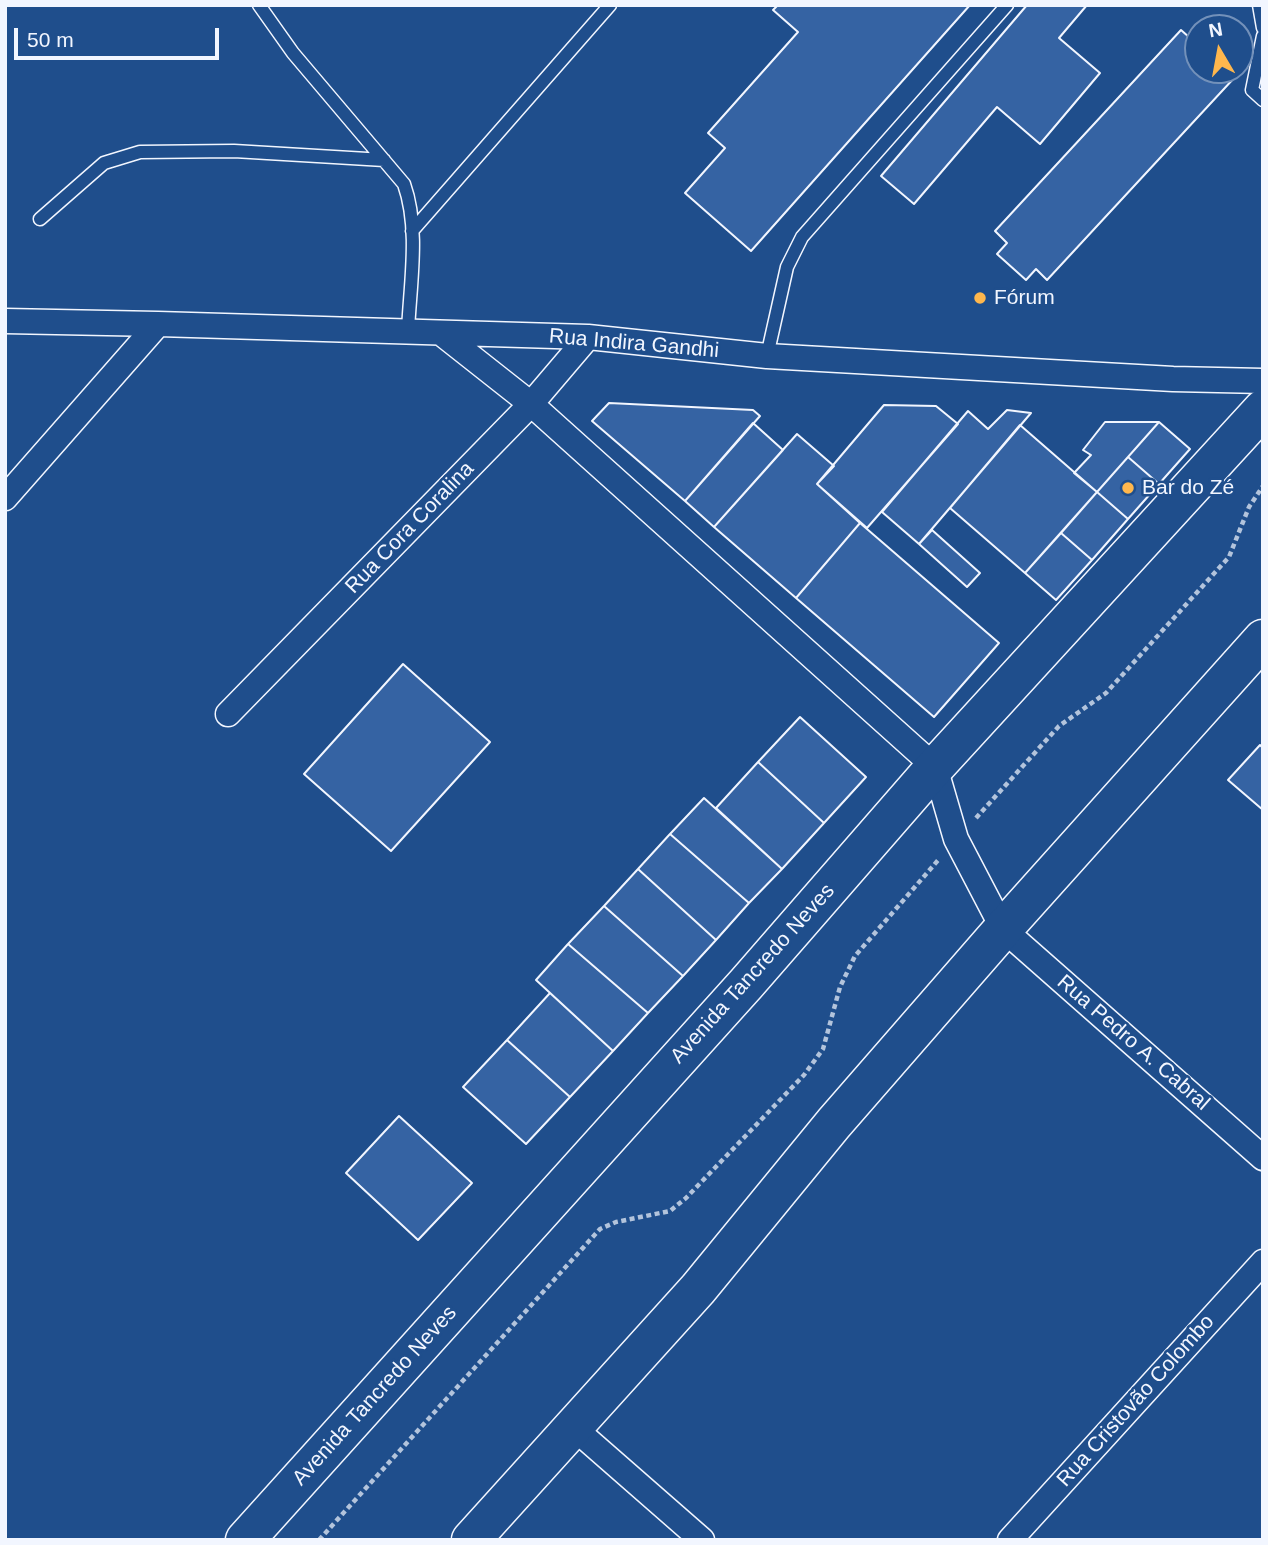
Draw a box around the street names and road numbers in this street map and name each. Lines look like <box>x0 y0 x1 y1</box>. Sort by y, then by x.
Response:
street label: Rua Indira Gandhi <box>548 324 720 364</box>
street label: Rua Cora Coralina <box>341 457 479 599</box>
street label: Avenida Tancredo Neves <box>666 879 840 1069</box>
street label: Rua Pedro A. Cabral <box>1052 970 1214 1116</box>
street label: Avenida Tancredo Neves <box>288 1301 462 1491</box>
street label: Rua Cristovão Colombo <box>1052 1310 1220 1492</box>

